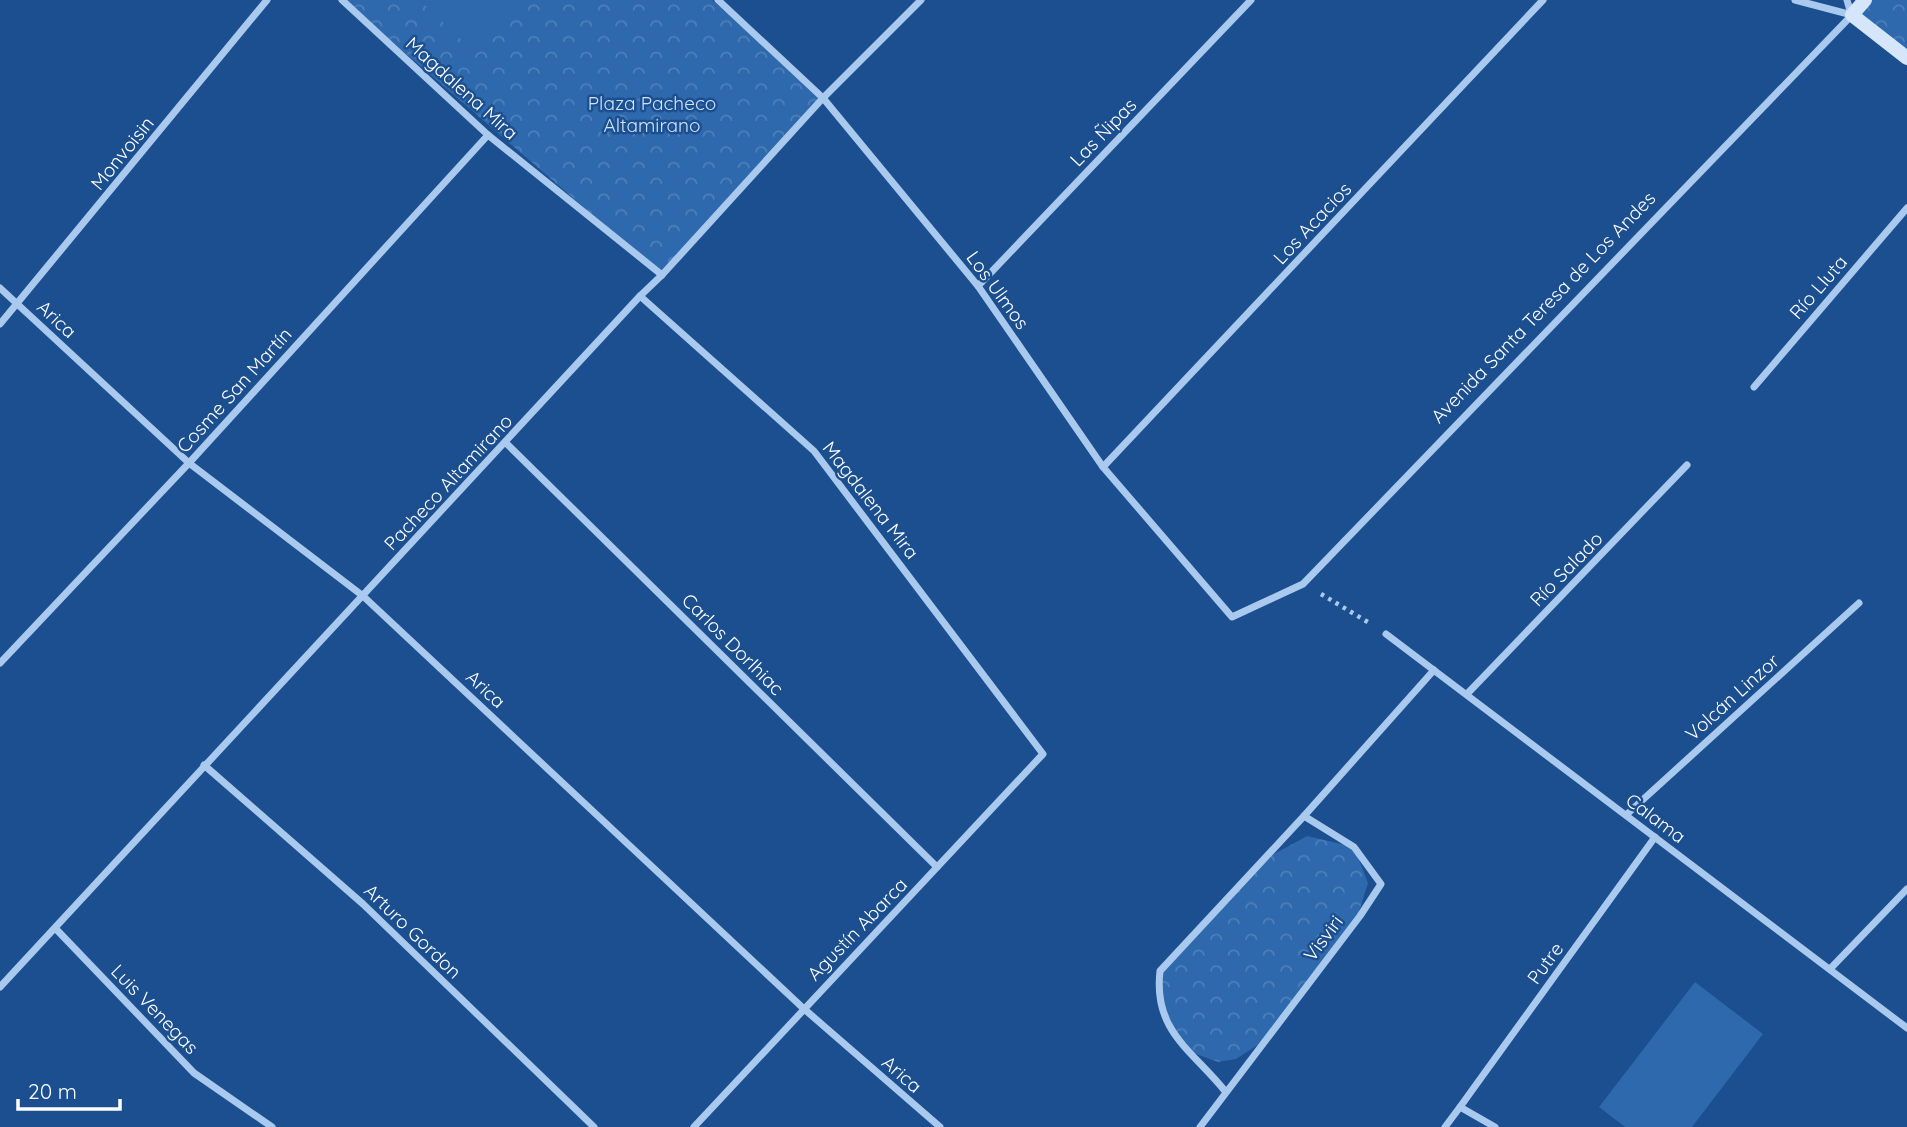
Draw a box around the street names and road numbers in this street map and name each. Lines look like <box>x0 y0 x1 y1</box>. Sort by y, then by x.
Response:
street label: Magdalena Mira <box>401 31 523 145</box>
street label: Las Ñipas <box>1065 93 1141 171</box>
street label: Monvoisin <box>85 111 159 195</box>
street label: Los Acacios <box>1268 177 1356 269</box>
street label: Avenida Santa Teresa de Los Andes <box>1426 186 1660 428</box>
street label: Los Ulmos <box>961 246 1035 334</box>
street label: Río Lluta <box>1784 250 1852 324</box>
street label: Arica <box>32 295 82 343</box>
street label: Cosme San Martín <box>171 322 297 458</box>
street label: Pacheco Altamirano <box>379 409 517 555</box>
street label: Magdalena Mira <box>818 436 924 564</box>
street label: Río Salado <box>1525 527 1607 611</box>
street label: Carlos Dorlhiac <box>677 588 789 700</box>
street label: Volcán Linzor <box>1680 648 1784 745</box>
street label: Arica <box>461 665 511 713</box>
street label: Calama <box>1621 788 1691 848</box>
street label: Agustín Abarca <box>802 872 912 986</box>
street label: Arturo Gordon <box>359 879 467 983</box>
street label: Visviri <box>1298 910 1348 966</box>
street label: Putre <box>1522 937 1568 989</box>
street label: Luis Venegas <box>106 959 204 1059</box>
street label: Arica <box>877 1050 927 1098</box>

